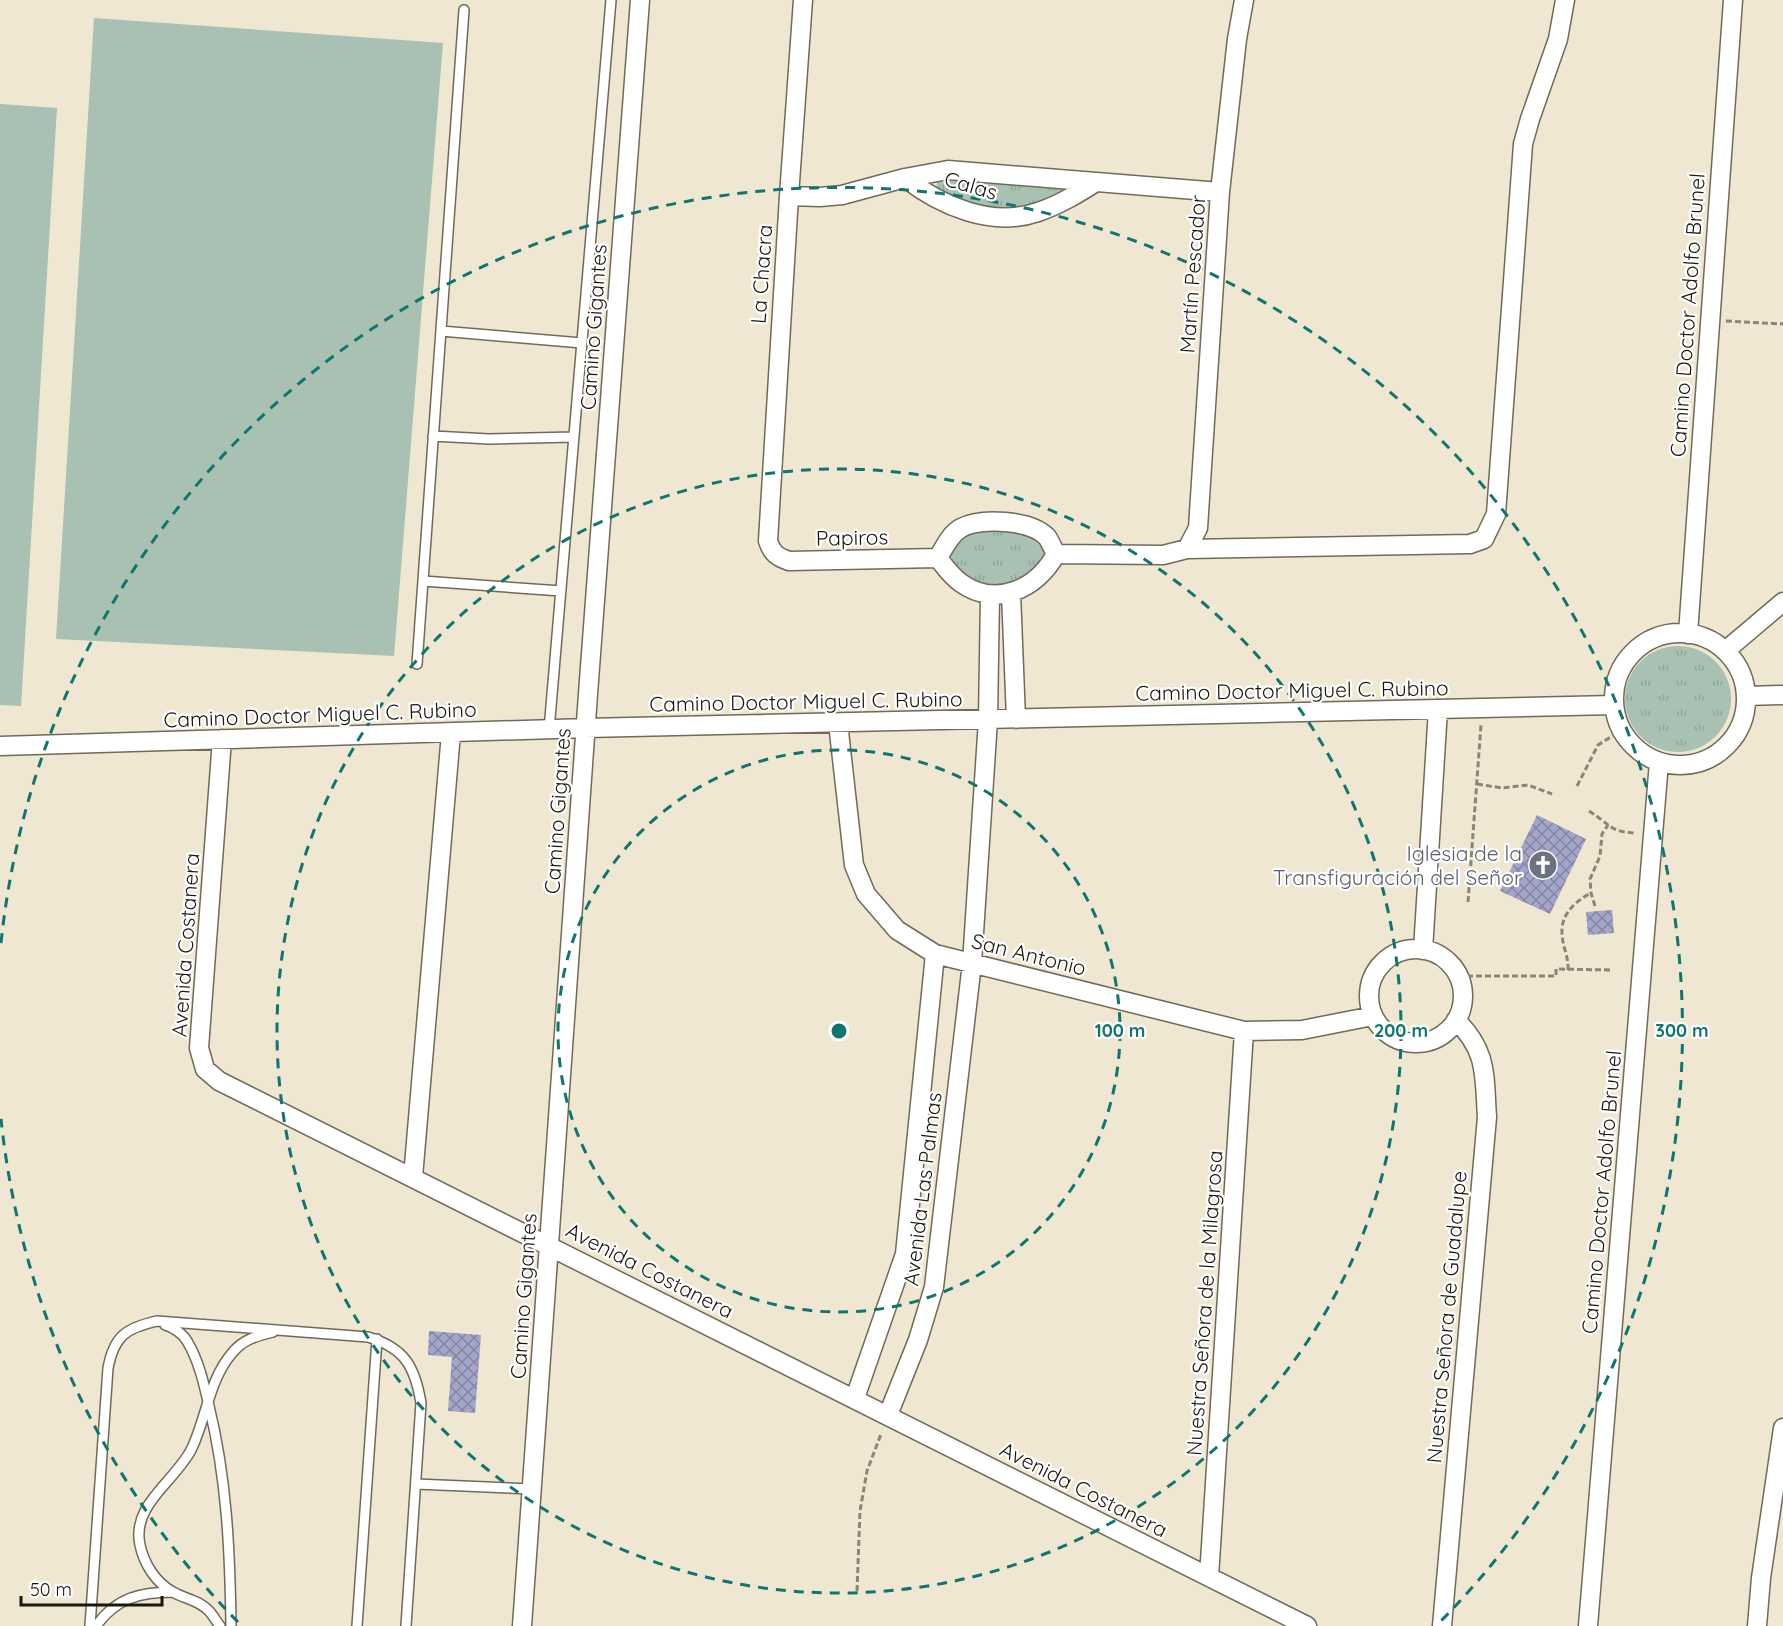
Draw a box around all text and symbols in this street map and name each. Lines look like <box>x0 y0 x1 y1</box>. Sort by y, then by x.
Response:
street label: Calas <box>942 165 1000 205</box>
street label: Camino Doctor Adolfo Brunel <box>1664 172 1710 458</box>
street label: Martín Pescador <box>1173 194 1211 354</box>
street label: La Chacra <box>745 223 777 325</box>
street label: Camino Gigantes <box>574 243 612 411</box>
street label: Papiros <box>816 523 888 551</box>
street label: Camino Doctor Miguel C. Rubino <box>1135 674 1449 706</box>
street label: Camino Doctor Miguel C. Rubino <box>649 685 963 717</box>
street label: Camino Doctor Miguel C. Rubino <box>163 696 477 732</box>
street label: Camino Gigantes <box>538 727 576 895</box>
place label: Iglesia de la Transfiguración del Señor <box>1273 840 1522 890</box>
church icon: Iglesia de la Transfiguración del Señor <box>1527 849 1559 881</box>
street label: Avenida Costanera <box>166 852 204 1038</box>
street label: San Antonio <box>969 927 1089 981</box>
text: 100 m <box>1095 1019 1145 1042</box>
text: 200 m <box>1374 1019 1428 1042</box>
text: 300 m <box>1655 1019 1709 1042</box>
centre of rings <box>829 1021 849 1041</box>
street label: Camino Doctor Adolfo Brunel <box>1576 1049 1626 1335</box>
street label: Avenida Las Palmas <box>897 1091 947 1287</box>
street label: Nuestra Señora de la Milagrosa <box>1180 1149 1228 1457</box>
street label: Nuestra Señora de Guadalupe <box>1420 1170 1472 1464</box>
street label: Camino Gigantes <box>504 1212 542 1380</box>
street label: Avenida Costanera <box>562 1217 738 1323</box>
street label: Avenida Costanera <box>996 1436 1172 1542</box>
scale bar <box>21 1569 162 1607</box>
text: 50 m <box>30 1578 72 1601</box>

